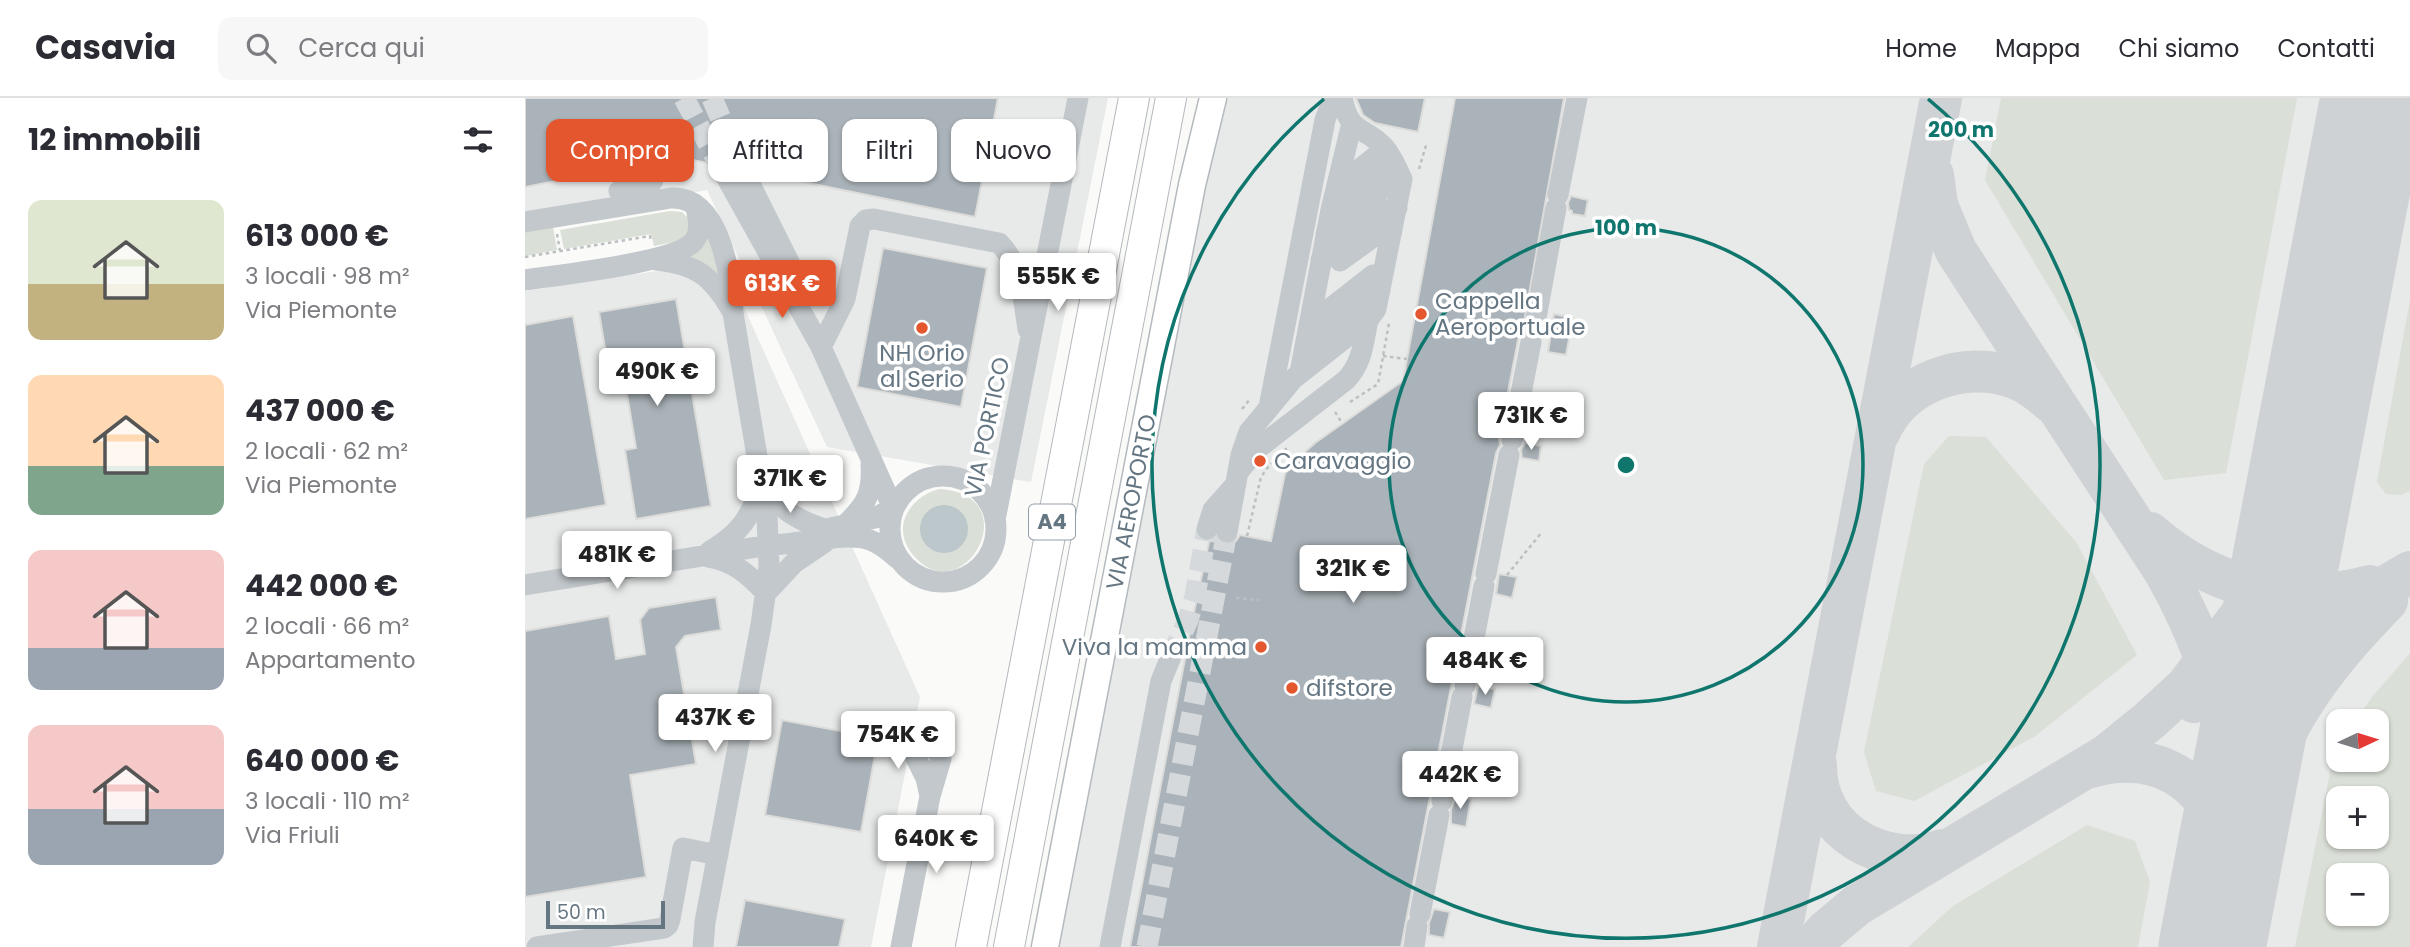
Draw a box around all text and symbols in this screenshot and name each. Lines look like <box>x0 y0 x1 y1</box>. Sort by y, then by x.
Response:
search box <box>218 17 708 80</box>
text: Casavia <box>35 24 176 71</box>
icon: search <box>242 29 280 67</box>
text: Cerca qui <box>298 30 425 66</box>
text: Home <box>1885 32 1957 65</box>
text: Mappa <box>1995 32 2080 65</box>
text: Chi siamo <box>2118 32 2239 65</box>
text: Contatti <box>2277 32 2375 65</box>
text: 200 m <box>1928 115 1994 144</box>
text: 12 immobili <box>28 118 201 161</box>
chip: Compra <box>546 119 694 182</box>
chip: Affitta <box>708 119 828 182</box>
chip: Filtri <box>842 119 937 182</box>
chip: Nuovo <box>951 119 1076 182</box>
icon: filters <box>459 121 497 159</box>
text: 100 m <box>1595 213 1657 242</box>
text: 613 000 € <box>245 214 389 257</box>
icon: home <box>84 228 168 312</box>
pin: 555K € <box>1001 254 1115 313</box>
text: 3 locali · 98 m² <box>245 260 409 292</box>
pin: 613K € <box>725 260 839 320</box>
text: 555K € <box>1016 260 1100 292</box>
text: 613K € <box>744 267 820 299</box>
place label: Cappella Aeroportuale <box>1435 285 1585 343</box>
text: Via Piemonte <box>245 294 397 326</box>
marker: Cappella Aeroportuale <box>1413 306 1429 322</box>
marker: NH Orio al Serio <box>914 320 930 336</box>
place label: NH Orio al Serio <box>879 337 965 395</box>
pin: 490K € <box>600 348 714 408</box>
street label: VIA PORTICO <box>957 354 1017 500</box>
text: 490K € <box>615 355 699 387</box>
text: 437 000 € <box>245 389 395 432</box>
pin: 731K € <box>1474 392 1588 452</box>
text: 731K € <box>1494 399 1568 431</box>
icon: home <box>84 403 168 487</box>
street label: VIA AEROPORTO <box>1098 412 1164 592</box>
text: 2 locali · 62 m² <box>245 435 408 467</box>
place label: Caravaggio <box>1274 445 1411 477</box>
marker: Caravaggio <box>1252 453 1268 469</box>
centre of rings <box>1614 453 1638 477</box>
pin: 371K € <box>733 456 847 515</box>
text: 371K € <box>753 462 827 494</box>
text: Via Piemonte <box>245 469 397 501</box>
road number: A4 <box>1029 504 1075 540</box>
pin: 481K € <box>560 532 674 591</box>
text: 481K € <box>578 538 656 570</box>
pin: 321K € <box>1296 546 1410 605</box>
text: 321K € <box>1316 552 1390 584</box>
text: 442 000 € <box>245 564 398 607</box>
icon: home <box>84 578 168 662</box>
text: 2 locali · 66 m² <box>245 610 409 642</box>
place label: Viva la mamma <box>1062 631 1247 663</box>
pin: 484K € <box>1428 638 1542 697</box>
marker: Viva la mamma <box>1253 639 1269 655</box>
text: Appartamento <box>245 644 415 676</box>
text: 484K € <box>1442 644 1528 676</box>
place label: difstore <box>1306 672 1393 704</box>
marker: difstore <box>1284 680 1300 696</box>
pin: 437K € <box>658 694 772 754</box>
text: 437K € <box>674 701 756 733</box>
north arrow <box>2326 709 2389 772</box>
map controls <box>2326 709 2389 926</box>
pin: 754K € <box>841 712 955 771</box>
text: 754K € <box>857 718 939 750</box>
text: 640 000 € <box>245 739 399 782</box>
pin: 442K € <box>1403 752 1517 811</box>
icon: home <box>84 753 168 837</box>
text: 442K € <box>1418 758 1502 790</box>
text: 3 locali · 110 m² <box>245 785 410 817</box>
button: + <box>2326 786 2389 849</box>
pin: 640K € <box>879 816 993 875</box>
text: Via Friuli <box>245 819 340 851</box>
text: 640K € <box>894 822 978 854</box>
button: − <box>2326 863 2389 926</box>
scale bar <box>546 898 665 930</box>
text: 50 m <box>557 899 606 926</box>

